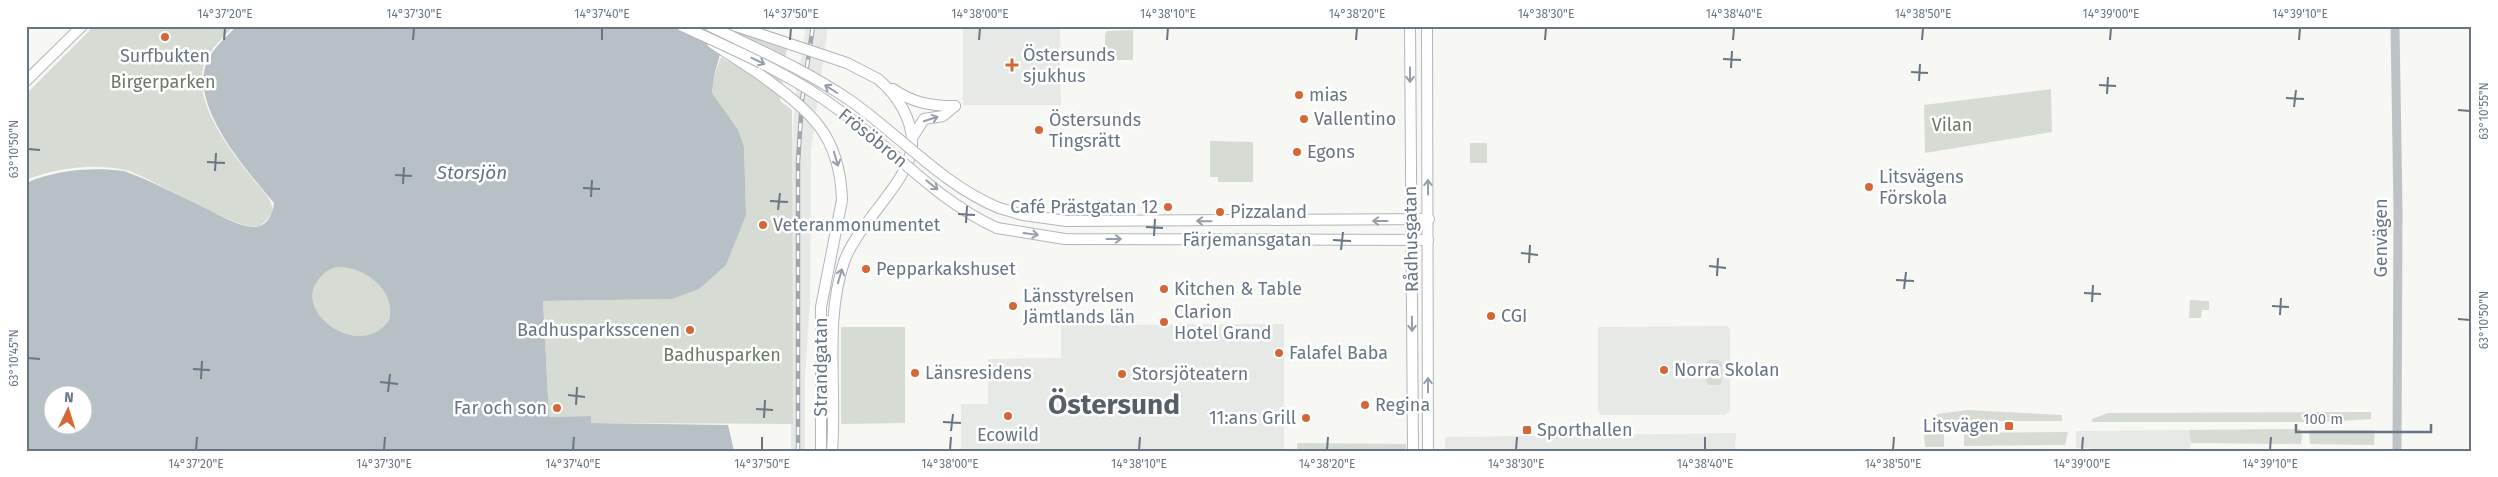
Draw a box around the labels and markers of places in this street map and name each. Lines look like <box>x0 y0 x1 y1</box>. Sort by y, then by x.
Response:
marker: Surfbukten <box>159 31 171 43</box>
place label: Östersunds sjukhus <box>1023 44 1115 87</box>
place label: Surfbukten <box>120 45 210 67</box>
marker: Östersunds sjukhus <box>1005 58 1019 72</box>
place label: mias <box>1309 84 1348 106</box>
marker: mias <box>1293 89 1305 101</box>
place label: Vallentino <box>1314 108 1396 130</box>
place label: Östersunds Tingsrätt <box>1049 109 1141 152</box>
marker: Vallentino <box>1298 113 1310 125</box>
marker: Östersunds Tingsrätt <box>1033 124 1045 136</box>
place label: Egons <box>1307 141 1355 163</box>
marker: Egons <box>1291 146 1303 158</box>
place label: Litsvägens Förskola <box>1879 166 1964 209</box>
marker: Litsvägens Förskola <box>1863 181 1875 193</box>
place label: Café Prästgatan 12 <box>1010 196 1158 218</box>
marker: Café Prästgatan 12 <box>1162 201 1174 213</box>
place label: Pizzaland <box>1230 201 1307 223</box>
marker: Pizzaland <box>1214 206 1226 218</box>
place label: Veteranmonumentet <box>773 214 941 236</box>
marker: Veteranmonumentet <box>757 219 769 231</box>
place label: Pepparkakshuset <box>876 258 1016 280</box>
marker: Pepparkakshuset <box>860 263 872 275</box>
place label: Kitchen & Table <box>1174 278 1302 300</box>
marker: Kitchen & Table <box>1158 283 1170 295</box>
place label: Länsstyrelsen Jämtlands län <box>1023 285 1135 328</box>
marker: Länsstyrelsen Jämtlands län <box>1007 300 1019 312</box>
place label: Clarion Hotel Grand <box>1174 301 1272 344</box>
place label: CGI <box>1501 305 1527 327</box>
marker: CGI <box>1485 310 1497 322</box>
marker: Clarion Hotel Grand <box>1158 316 1170 328</box>
place label: Badhusparksscenen <box>517 319 680 341</box>
marker: Badhusparksscenen <box>684 324 696 336</box>
place label: Falafel Baba <box>1289 342 1388 364</box>
marker: Falafel Baba <box>1273 347 1285 359</box>
place label: Norra Skolan <box>1674 359 1780 381</box>
place label: Länsresidens <box>925 362 1032 384</box>
place label: Storsjöteatern <box>1132 363 1248 385</box>
marker: Norra Skolan <box>1658 364 1670 376</box>
marker: Länsresidens <box>909 367 921 379</box>
marker: Storsjöteatern <box>1116 368 1128 380</box>
place label: Regina <box>1375 394 1430 416</box>
place label: Far och son <box>454 397 547 419</box>
marker: Regina <box>1359 399 1371 411</box>
marker: Far och son <box>551 402 563 414</box>
place label: 11:ans Grill <box>1209 407 1296 429</box>
marker: Ecowild <box>1002 410 1014 422</box>
marker: 11:ans Grill <box>1300 412 1312 424</box>
place label: Litsvägen <box>1923 415 1999 437</box>
place label: Sporthallen <box>1537 419 1632 441</box>
marker: Litsvägen <box>2003 420 2015 432</box>
place label: Ecowild <box>977 424 1039 446</box>
marker: Sporthallen <box>1521 424 1533 436</box>

